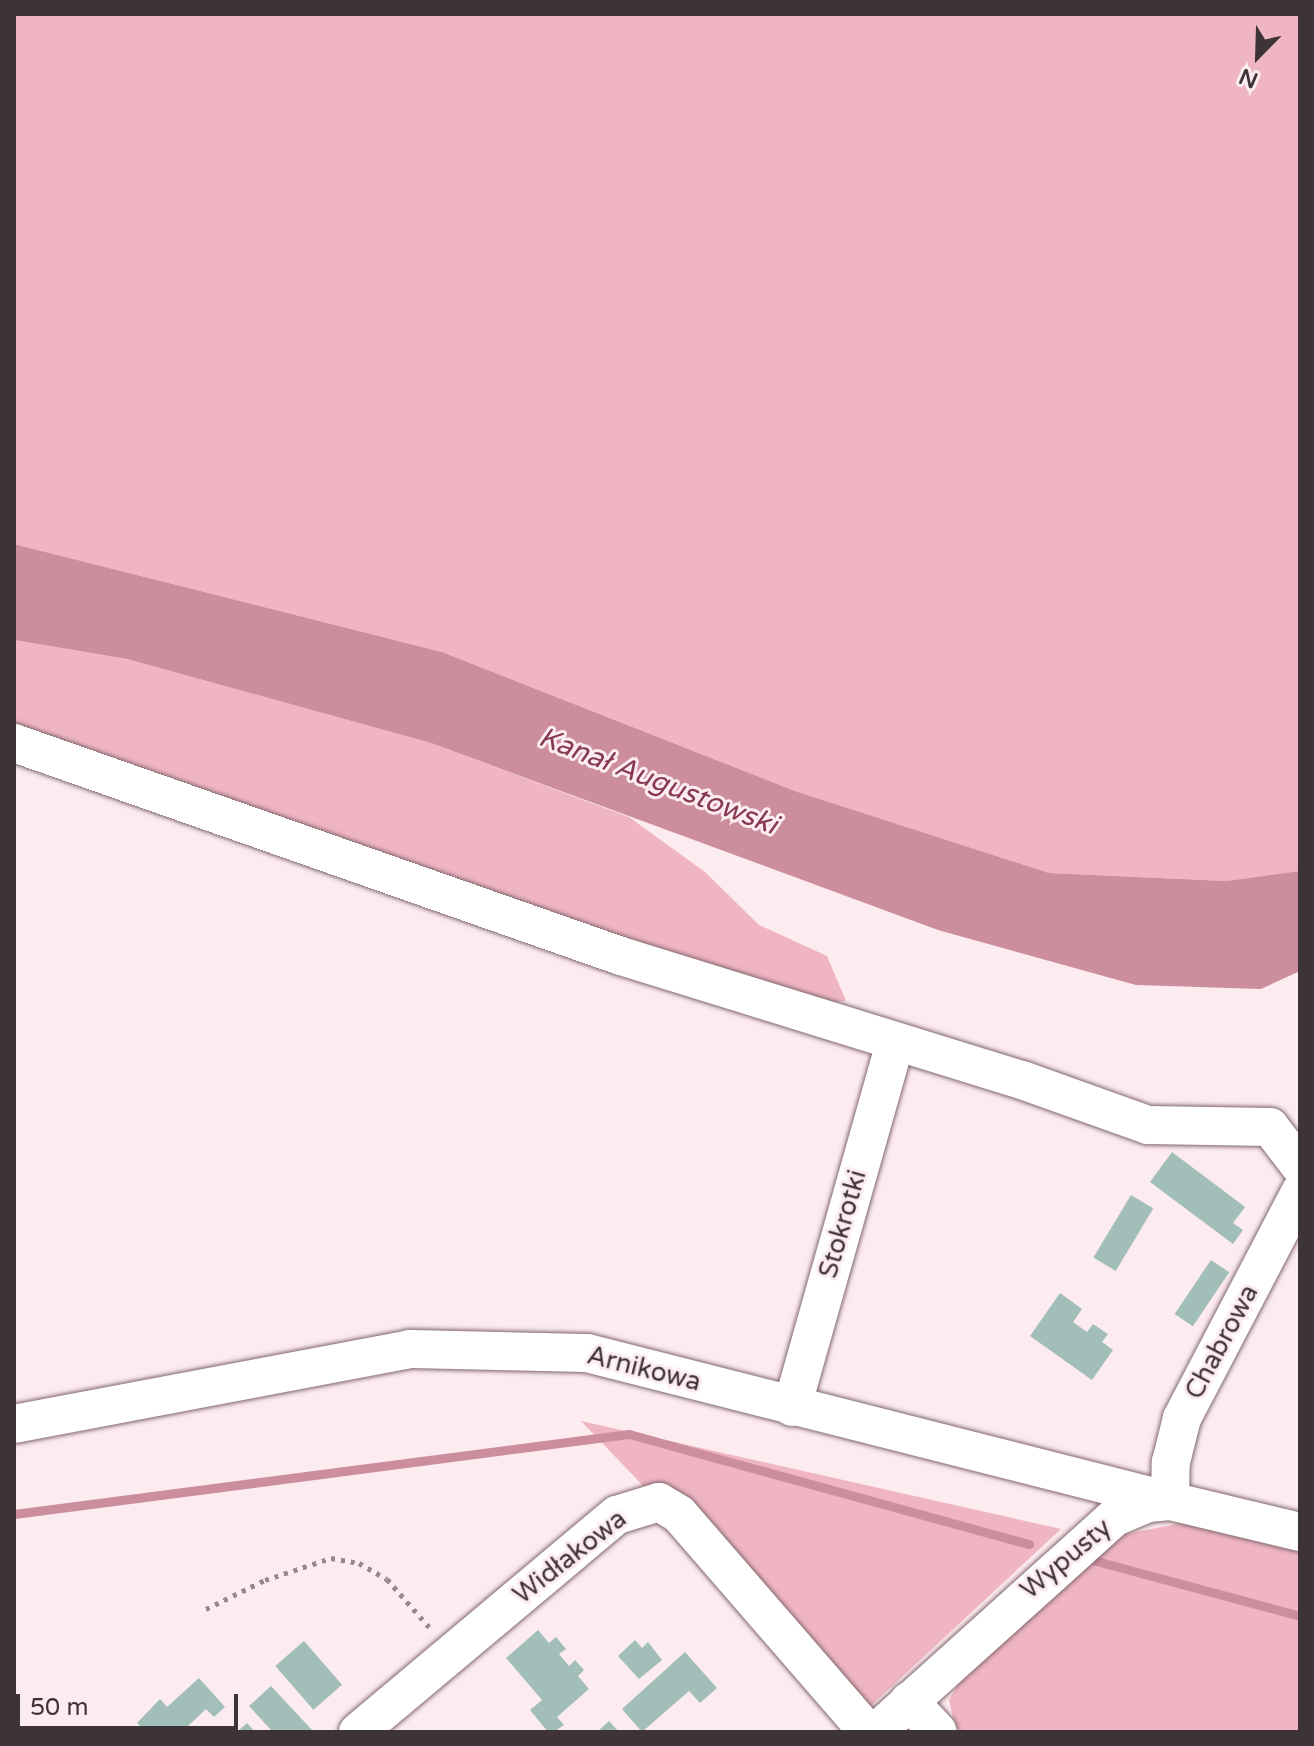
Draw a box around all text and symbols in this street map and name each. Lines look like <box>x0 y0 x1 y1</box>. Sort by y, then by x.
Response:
north arrow <box>1218 16 1298 96</box>
text: N <box>1235 63 1262 94</box>
water label: Kanał Augustowski <box>534 720 782 842</box>
street label: Stokrotki <box>813 1166 873 1282</box>
street label: Chabrowa <box>1179 1279 1265 1405</box>
street label: Arnikowa <box>584 1340 704 1398</box>
street label: Widłakowa <box>507 1503 633 1611</box>
street label: Wypusty <box>1014 1512 1118 1606</box>
scale bar <box>20 1678 242 1728</box>
text: 50 m <box>30 1693 88 1722</box>

